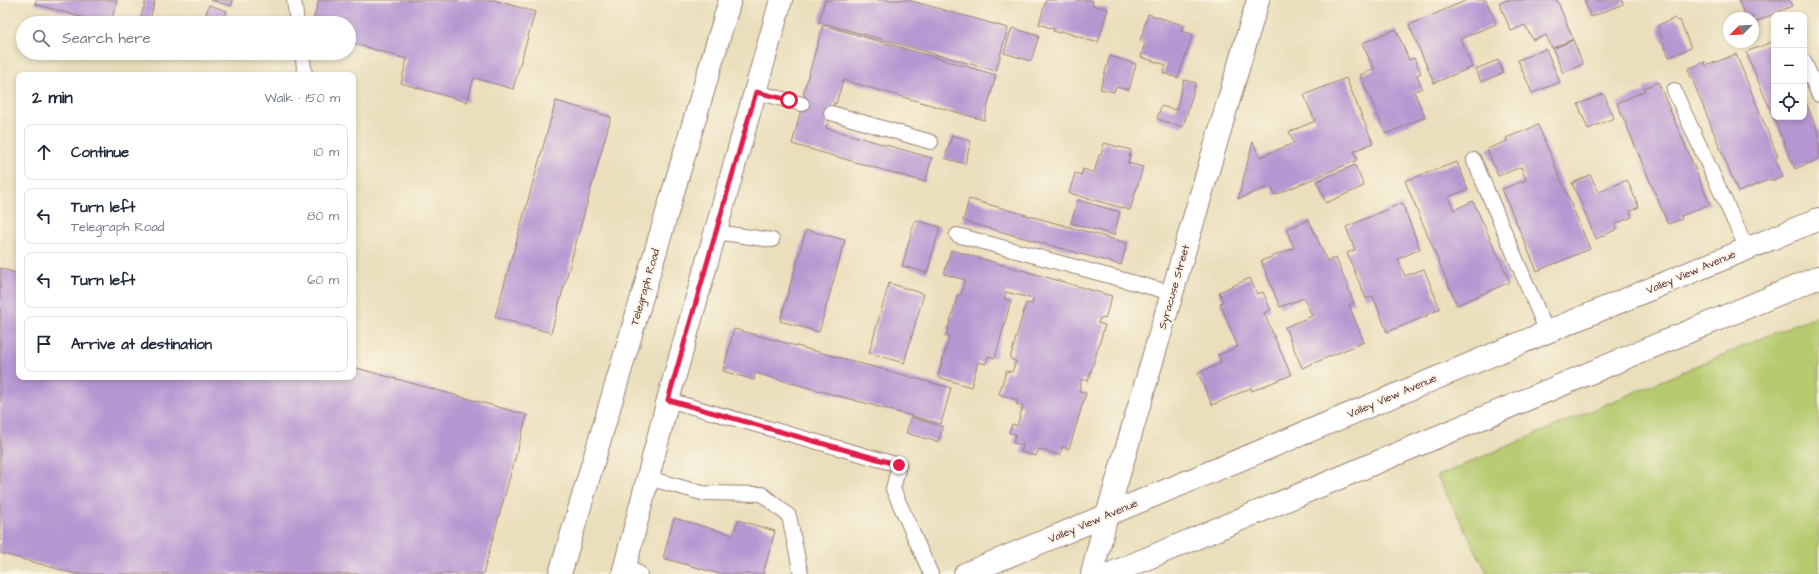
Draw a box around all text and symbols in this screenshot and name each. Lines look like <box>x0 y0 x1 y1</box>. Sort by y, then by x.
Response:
north arrow <box>1723 12 1759 48</box>
map controls <box>1771 12 1807 120</box>
button: + <box>1771 12 1807 48</box>
search box <box>16 16 356 60</box>
icon: search <box>30 27 52 49</box>
text: Search here <box>62 28 151 49</box>
button: − <box>1771 48 1807 84</box>
button: locate <box>1771 84 1807 120</box>
text: 2 min <box>32 86 73 110</box>
text: Walk · 150 m <box>265 89 340 107</box>
route start <box>780 91 798 109</box>
icon: ahead <box>33 141 55 163</box>
text: Continue <box>71 142 129 163</box>
text: 10 m <box>314 143 339 161</box>
text: Turn left <box>71 197 135 218</box>
icon: left <box>33 205 55 227</box>
text: 80 m <box>307 207 339 225</box>
text: Telegraph Road <box>71 218 164 236</box>
street label: Syracuse Street <box>1155 243 1194 331</box>
street label: Valley View Avenue <box>1644 246 1738 299</box>
street label: Telegraph Road <box>627 247 664 327</box>
icon: left <box>33 269 55 291</box>
text: Turn left <box>71 270 135 291</box>
text: 60 m <box>307 271 339 289</box>
icon: arrive <box>33 333 55 355</box>
text: Arrive at destination <box>71 334 212 355</box>
street label: Valley View Avenue <box>1345 370 1439 423</box>
route end <box>890 456 908 474</box>
street label: Valley View Avenue <box>1046 495 1140 548</box>

